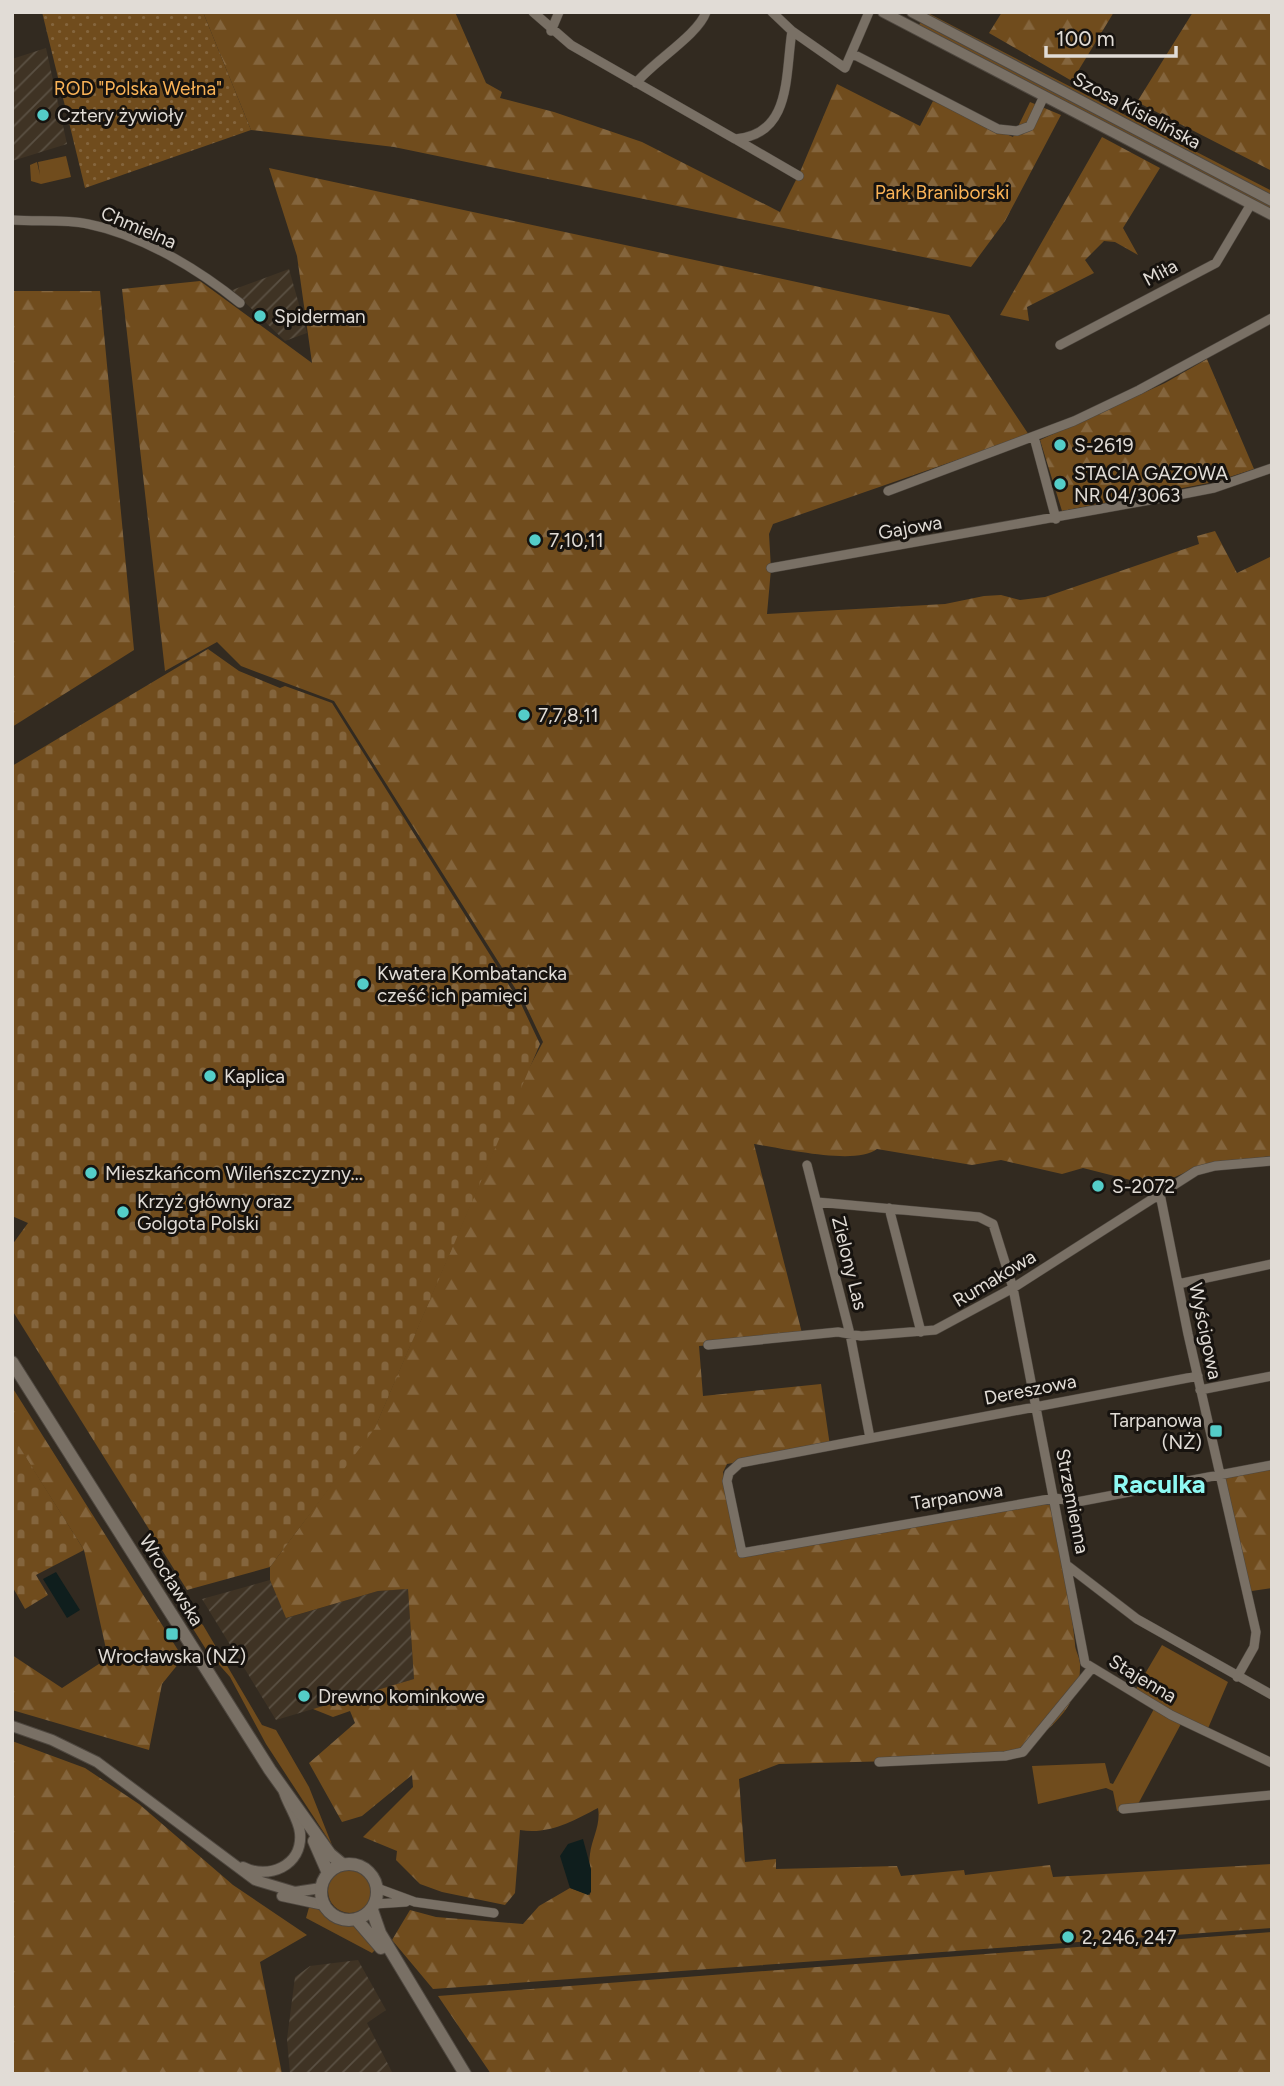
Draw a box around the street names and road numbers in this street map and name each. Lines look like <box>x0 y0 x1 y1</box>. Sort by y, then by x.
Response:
street label: Szosa Kisielińska <box>1069 67 1205 154</box>
street label: Chmielna <box>98 201 180 254</box>
street label: Miła <box>1139 254 1181 291</box>
street label: Gajowa <box>876 511 944 544</box>
street label: Zielony Las <box>827 1214 872 1312</box>
street label: Rumakowa <box>949 1245 1040 1312</box>
street label: Wyścigowa <box>1184 1281 1227 1381</box>
street label: Dereszowa <box>982 1369 1078 1410</box>
street label: Strzemienna <box>1051 1446 1094 1556</box>
street label: Tarpanowa <box>910 1478 1004 1515</box>
street label: Wrocławska <box>134 1530 209 1630</box>
street label: Stajenna <box>1105 1649 1181 1708</box>

